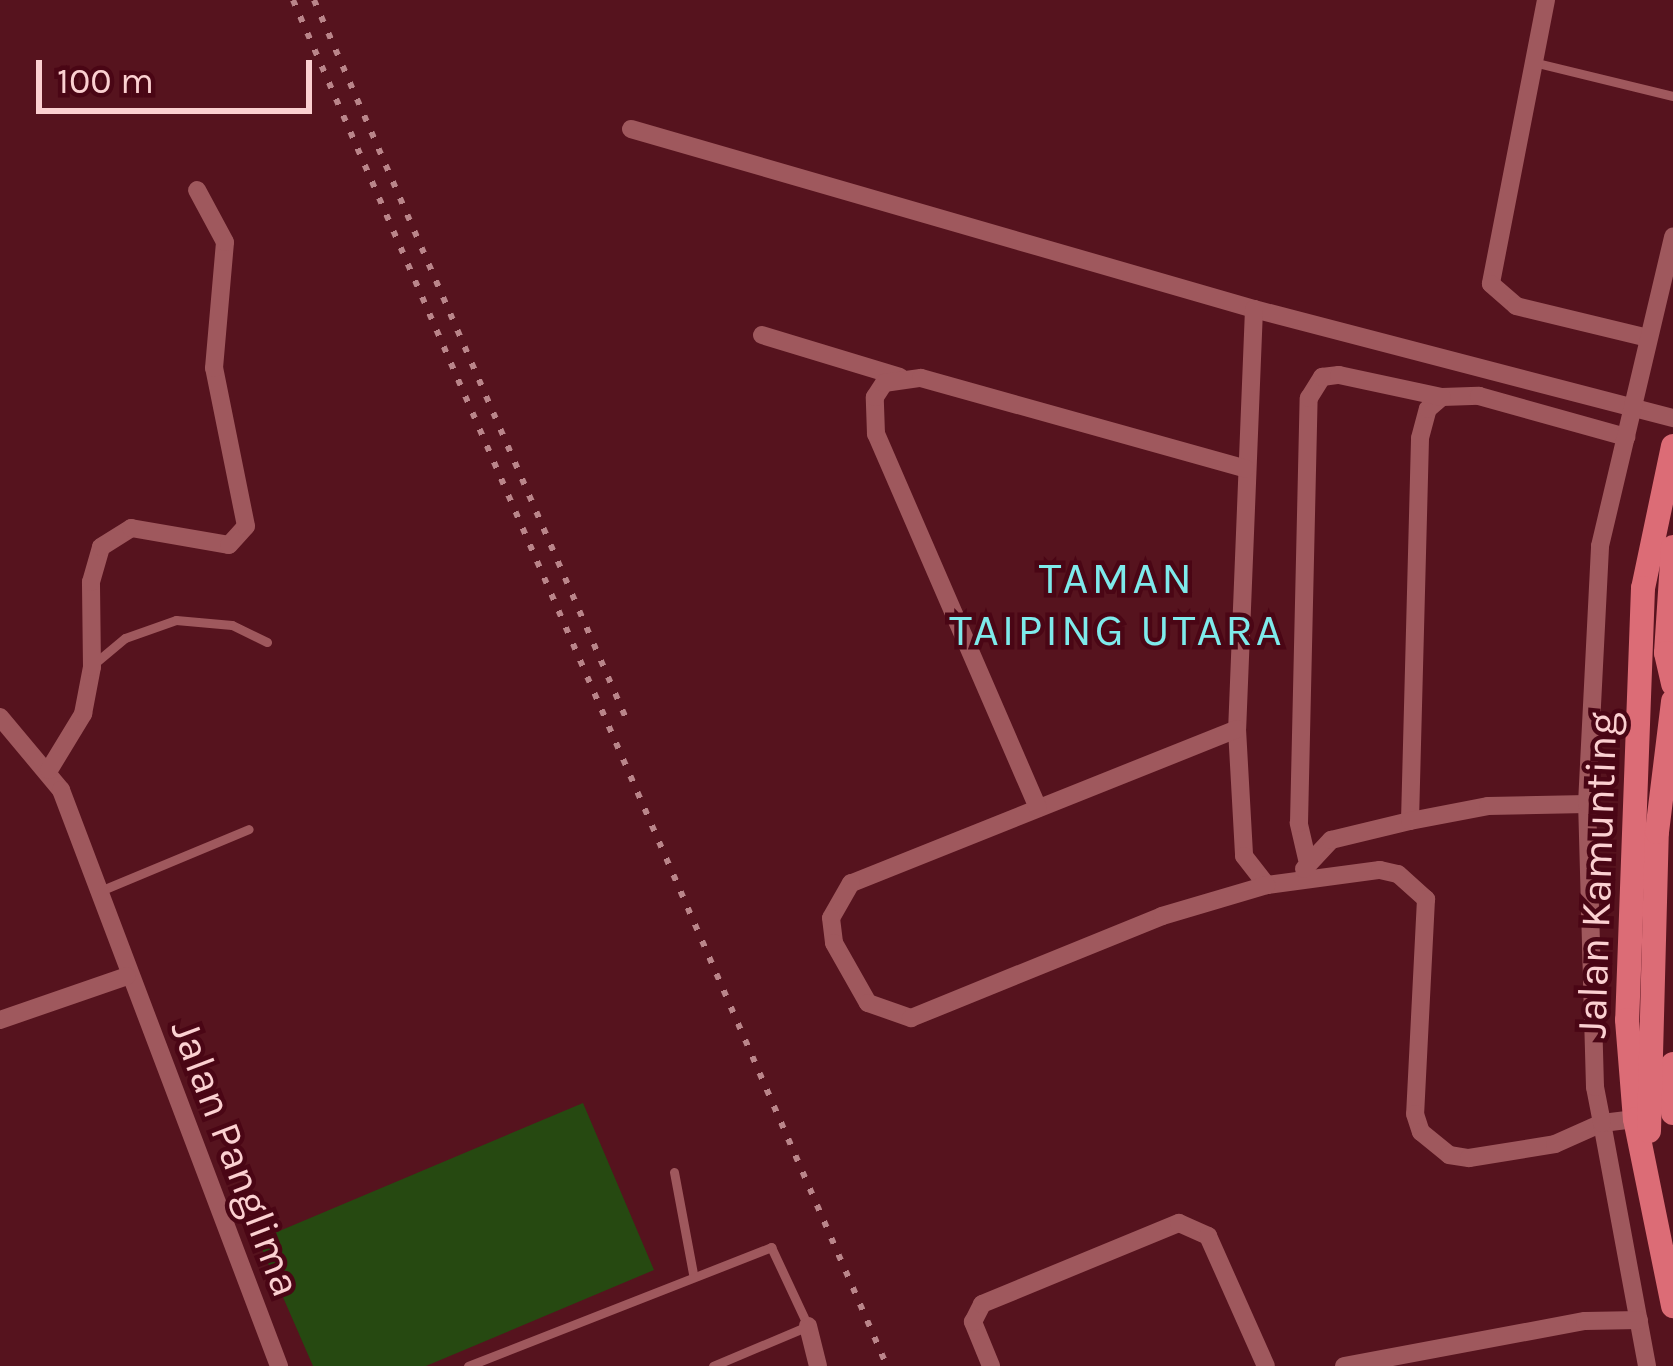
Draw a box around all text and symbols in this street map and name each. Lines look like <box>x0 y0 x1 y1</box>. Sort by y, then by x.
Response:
scale bar <box>42 36 318 110</box>
text: 100 m <box>57 60 154 102</box>
district label: TAMAN TAIPING UTARA <box>949 552 1285 658</box>
street label: Jalan Kamunting <box>1566 711 1628 1039</box>
street label: Jalan Panglima <box>160 1012 312 1304</box>

